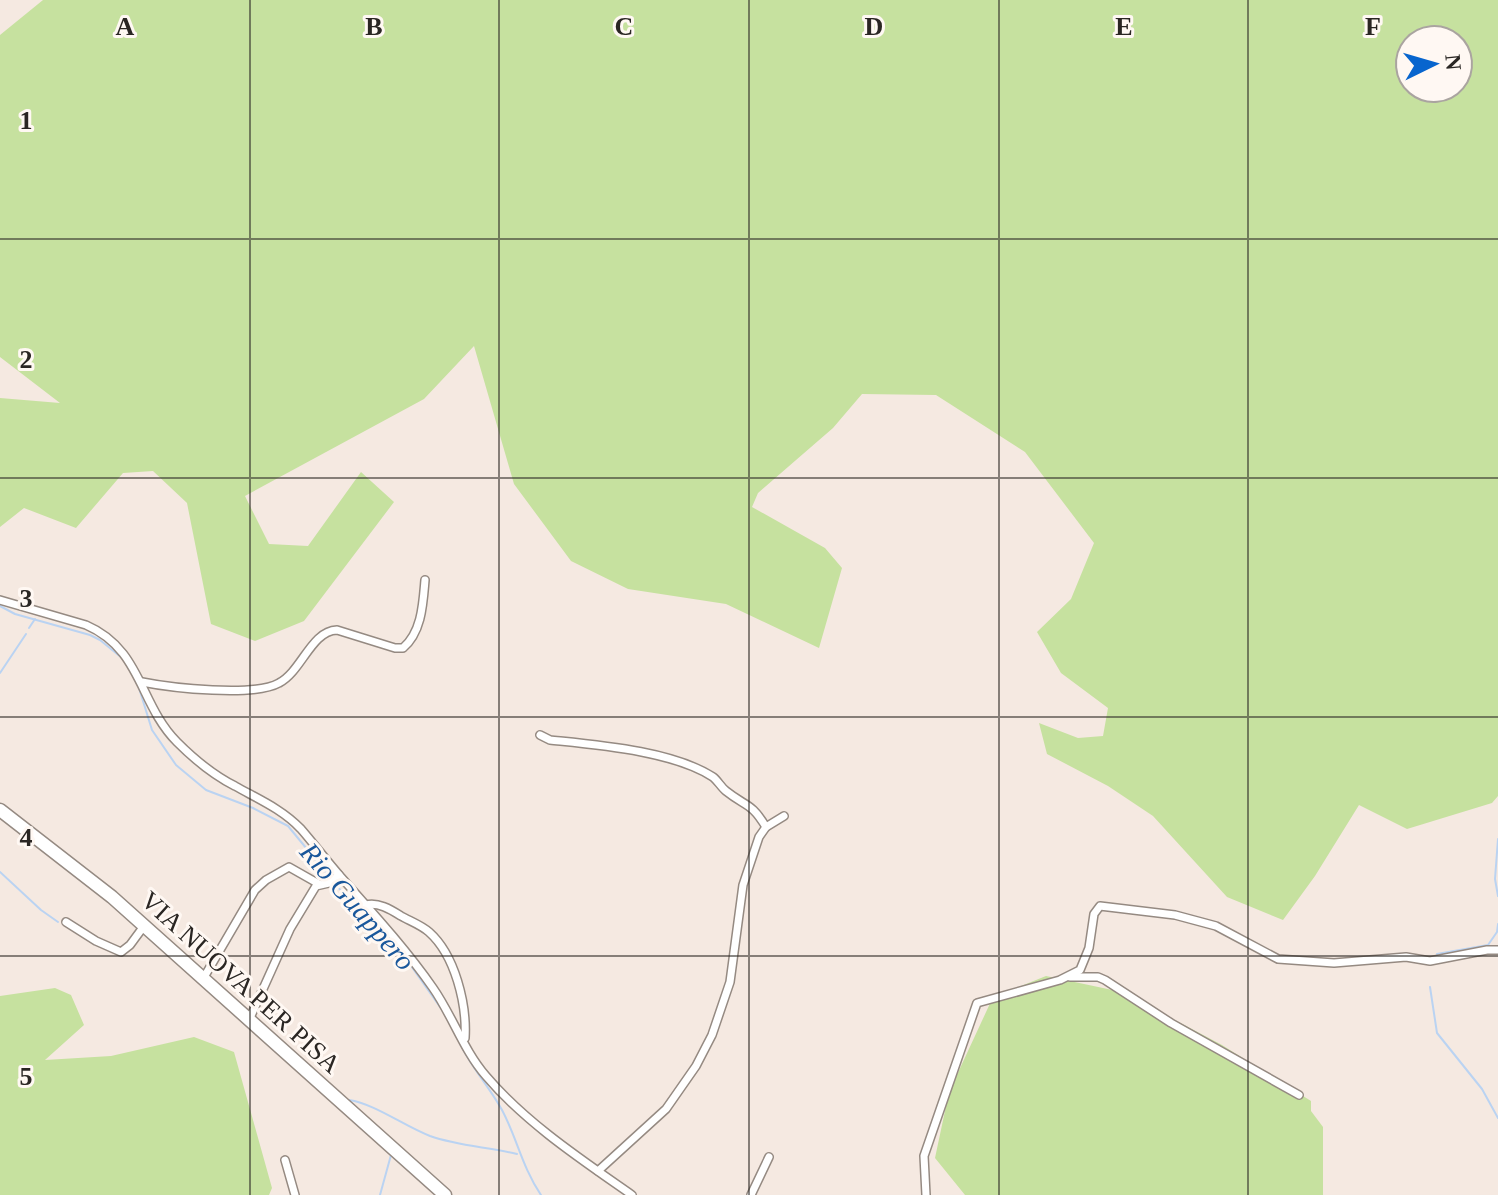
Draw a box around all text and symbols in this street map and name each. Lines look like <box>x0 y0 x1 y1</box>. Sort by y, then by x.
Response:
text: A <box>116 12 135 41</box>
text: B <box>365 12 383 41</box>
text: C <box>615 12 633 41</box>
text: D <box>865 12 883 41</box>
text: E <box>1115 12 1133 41</box>
text: F <box>1365 12 1381 41</box>
north arrow <box>1394 24 1474 104</box>
text: N <box>1440 53 1467 71</box>
text: 1 <box>20 106 33 135</box>
text: 2 <box>20 345 33 374</box>
text: 3 <box>20 584 33 613</box>
text: 4 <box>20 823 33 852</box>
water label: Rio Guappero <box>293 836 421 976</box>
street label: VIA NUOVA PER PISA <box>135 885 346 1079</box>
text: 5 <box>20 1062 33 1091</box>

